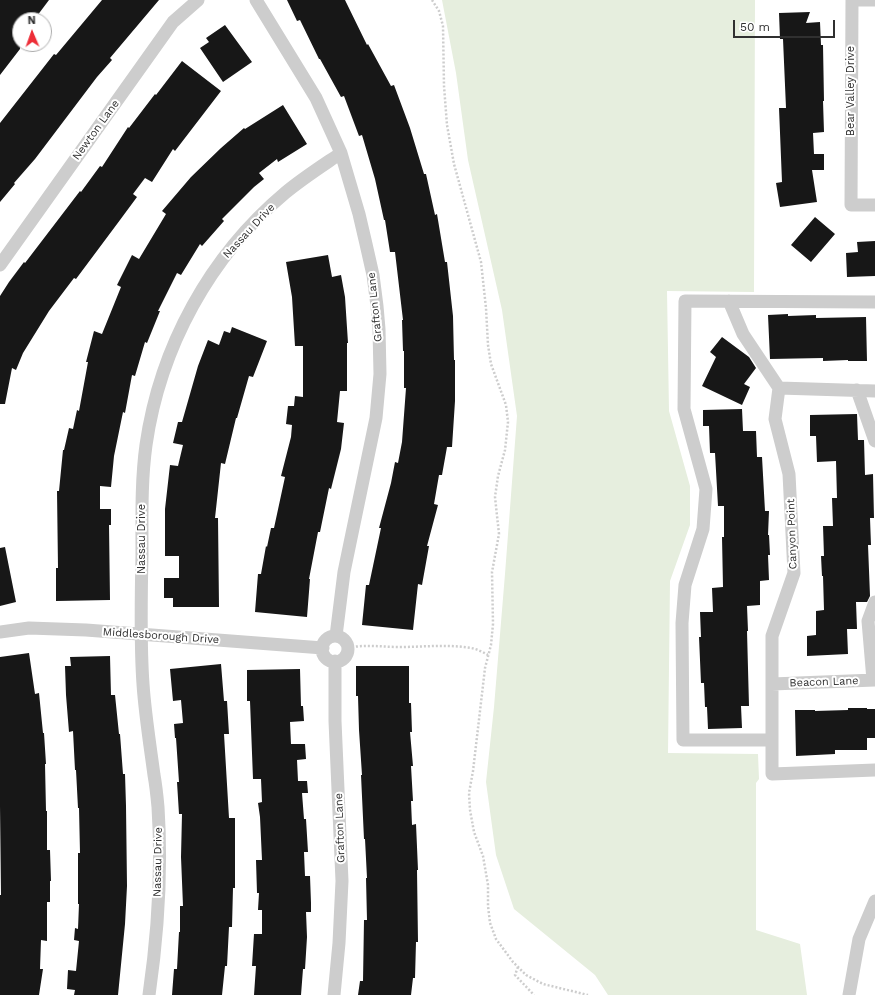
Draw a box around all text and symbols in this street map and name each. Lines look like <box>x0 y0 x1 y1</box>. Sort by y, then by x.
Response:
north arrow <box>12 12 52 52</box>
scale bar <box>735 12 837 38</box>
text: N <box>27 14 36 27</box>
text: 50 m <box>740 20 770 34</box>
street label: Bear Valley Drive <box>844 46 858 136</box>
street label: Newton Lane <box>70 97 122 163</box>
street label: Nassau Drive <box>220 201 278 261</box>
street label: Grafton Lane <box>365 272 385 342</box>
street label: Canyon Point <box>784 498 800 570</box>
street label: Nassau Drive <box>135 504 149 574</box>
street label: Middlesborough Drive <box>102 625 220 647</box>
street label: Beacon Lane <box>789 674 859 690</box>
street label: Grafton Lane <box>332 793 348 863</box>
street label: Nassau Drive <box>151 827 165 897</box>

